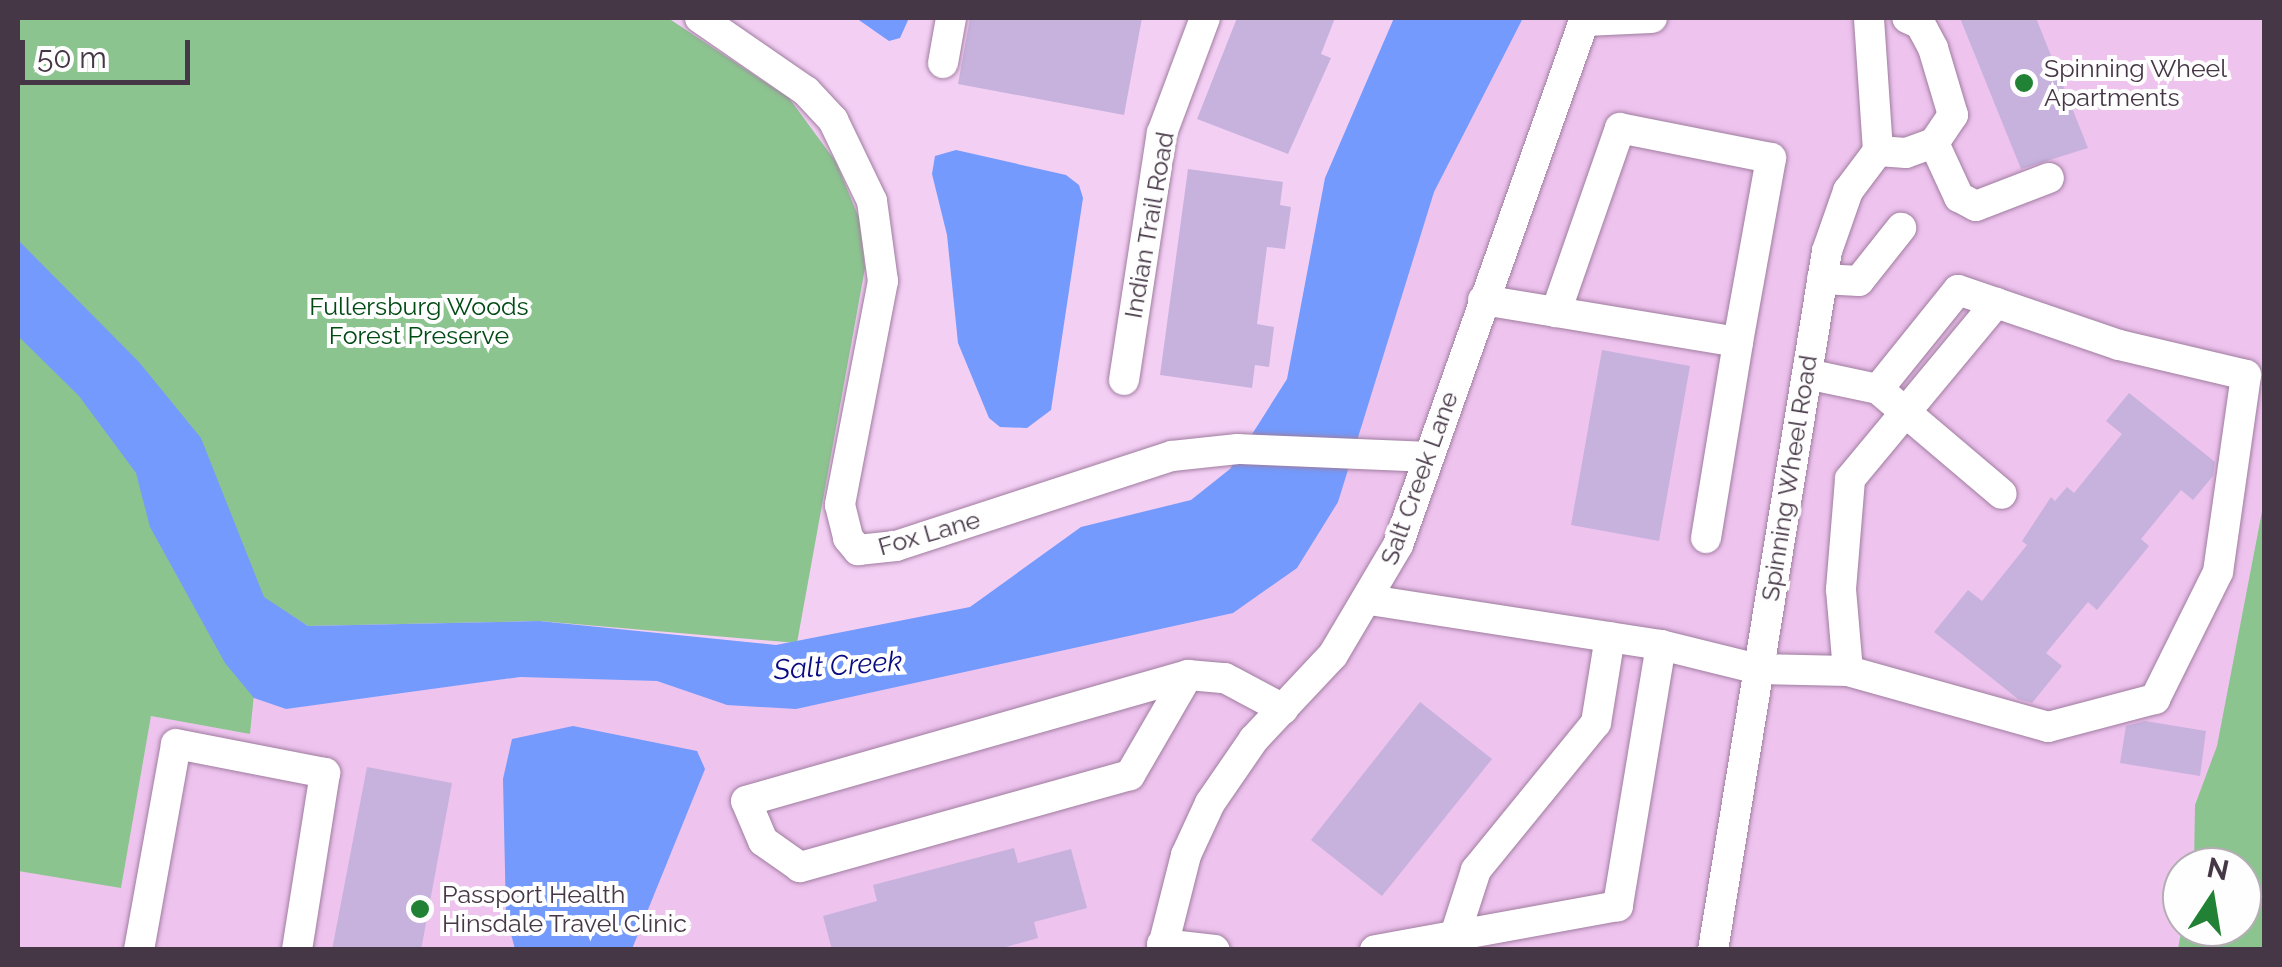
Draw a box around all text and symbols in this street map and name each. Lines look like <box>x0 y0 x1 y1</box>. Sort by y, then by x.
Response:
scale bar <box>25 20 195 82</box>
text: 50 m <box>37 40 107 75</box>
place label: Spinning Wheel Apartments <box>2044 54 2228 113</box>
marker: Spinning Wheel Apartments <box>2013 72 2035 94</box>
street label: Indian Trail Road <box>1118 129 1180 321</box>
park label: Fullersburg Woods Forest Preserve <box>309 292 529 351</box>
street label: Spinning Wheel Road <box>1755 352 1823 604</box>
street label: Salt Creek Lane <box>1374 387 1464 569</box>
street label: Fox Lane <box>875 504 983 562</box>
water label: Salt Creek <box>773 645 903 687</box>
north arrow <box>2162 847 2262 947</box>
text: N <box>2204 851 2232 887</box>
place label: Passport Health Hinsdale Travel Clinic <box>442 880 688 939</box>
marker: Passport Health Hinsdale Travel Clinic <box>407 896 433 922</box>

